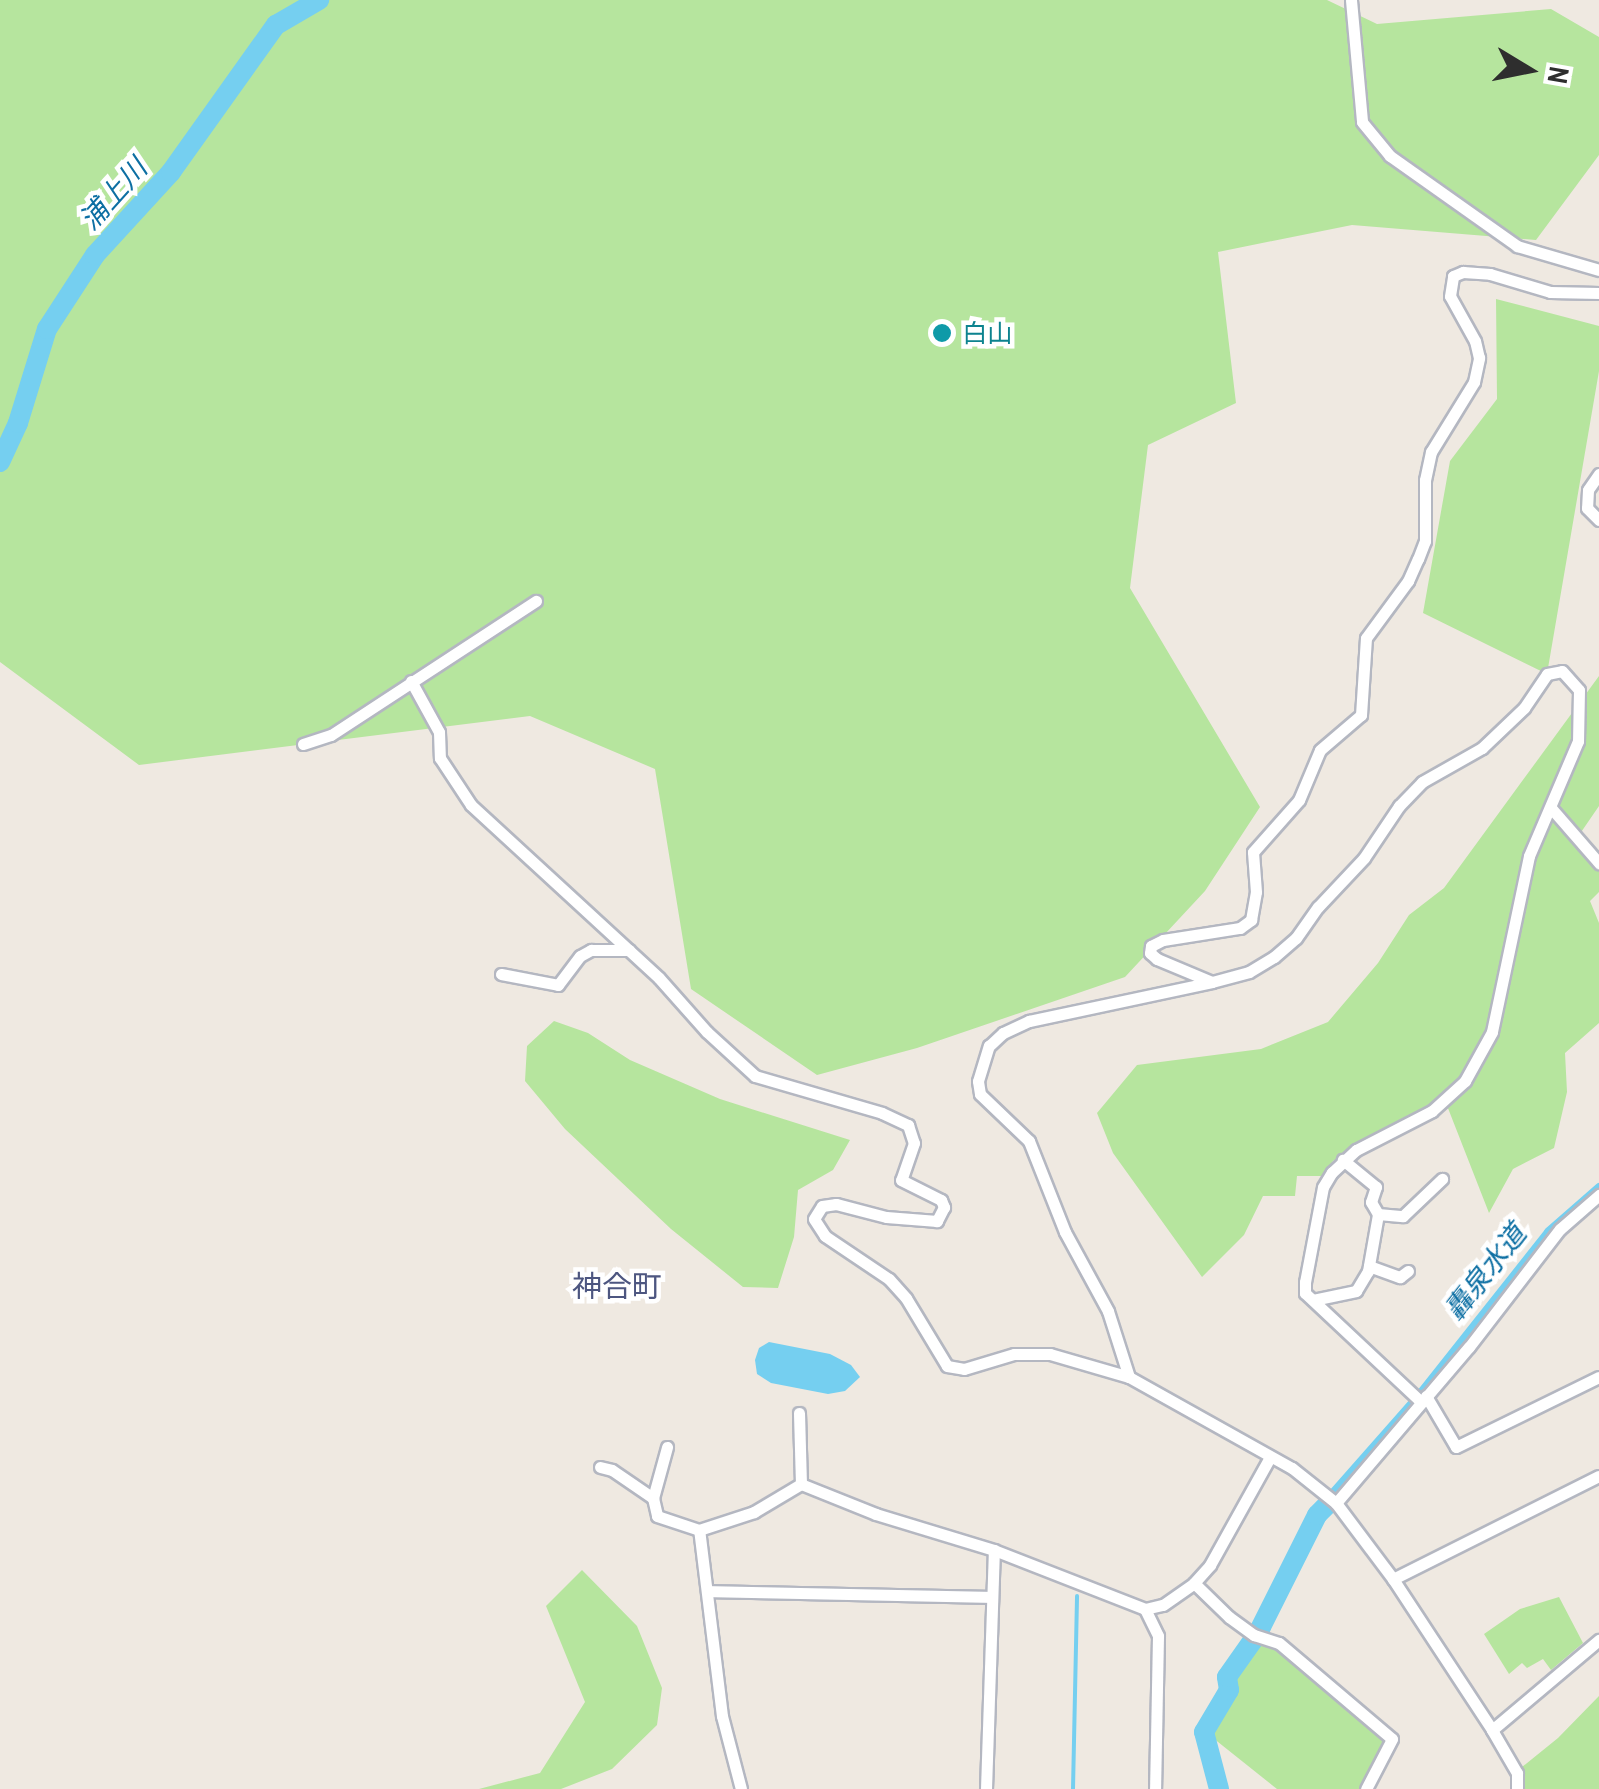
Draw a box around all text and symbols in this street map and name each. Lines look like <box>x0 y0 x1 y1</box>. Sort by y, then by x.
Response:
north arrow <box>1479 20 1579 120</box>
text: N <box>1538 64 1579 87</box>
water label: 浦上川 <box>72 152 154 236</box>
place label: 白山 <box>962 318 1012 348</box>
marker: 白山 <box>931 322 953 344</box>
water label: 轟泉水道 <box>1437 1218 1533 1326</box>
district label: 神合町 <box>572 1268 662 1304</box>

